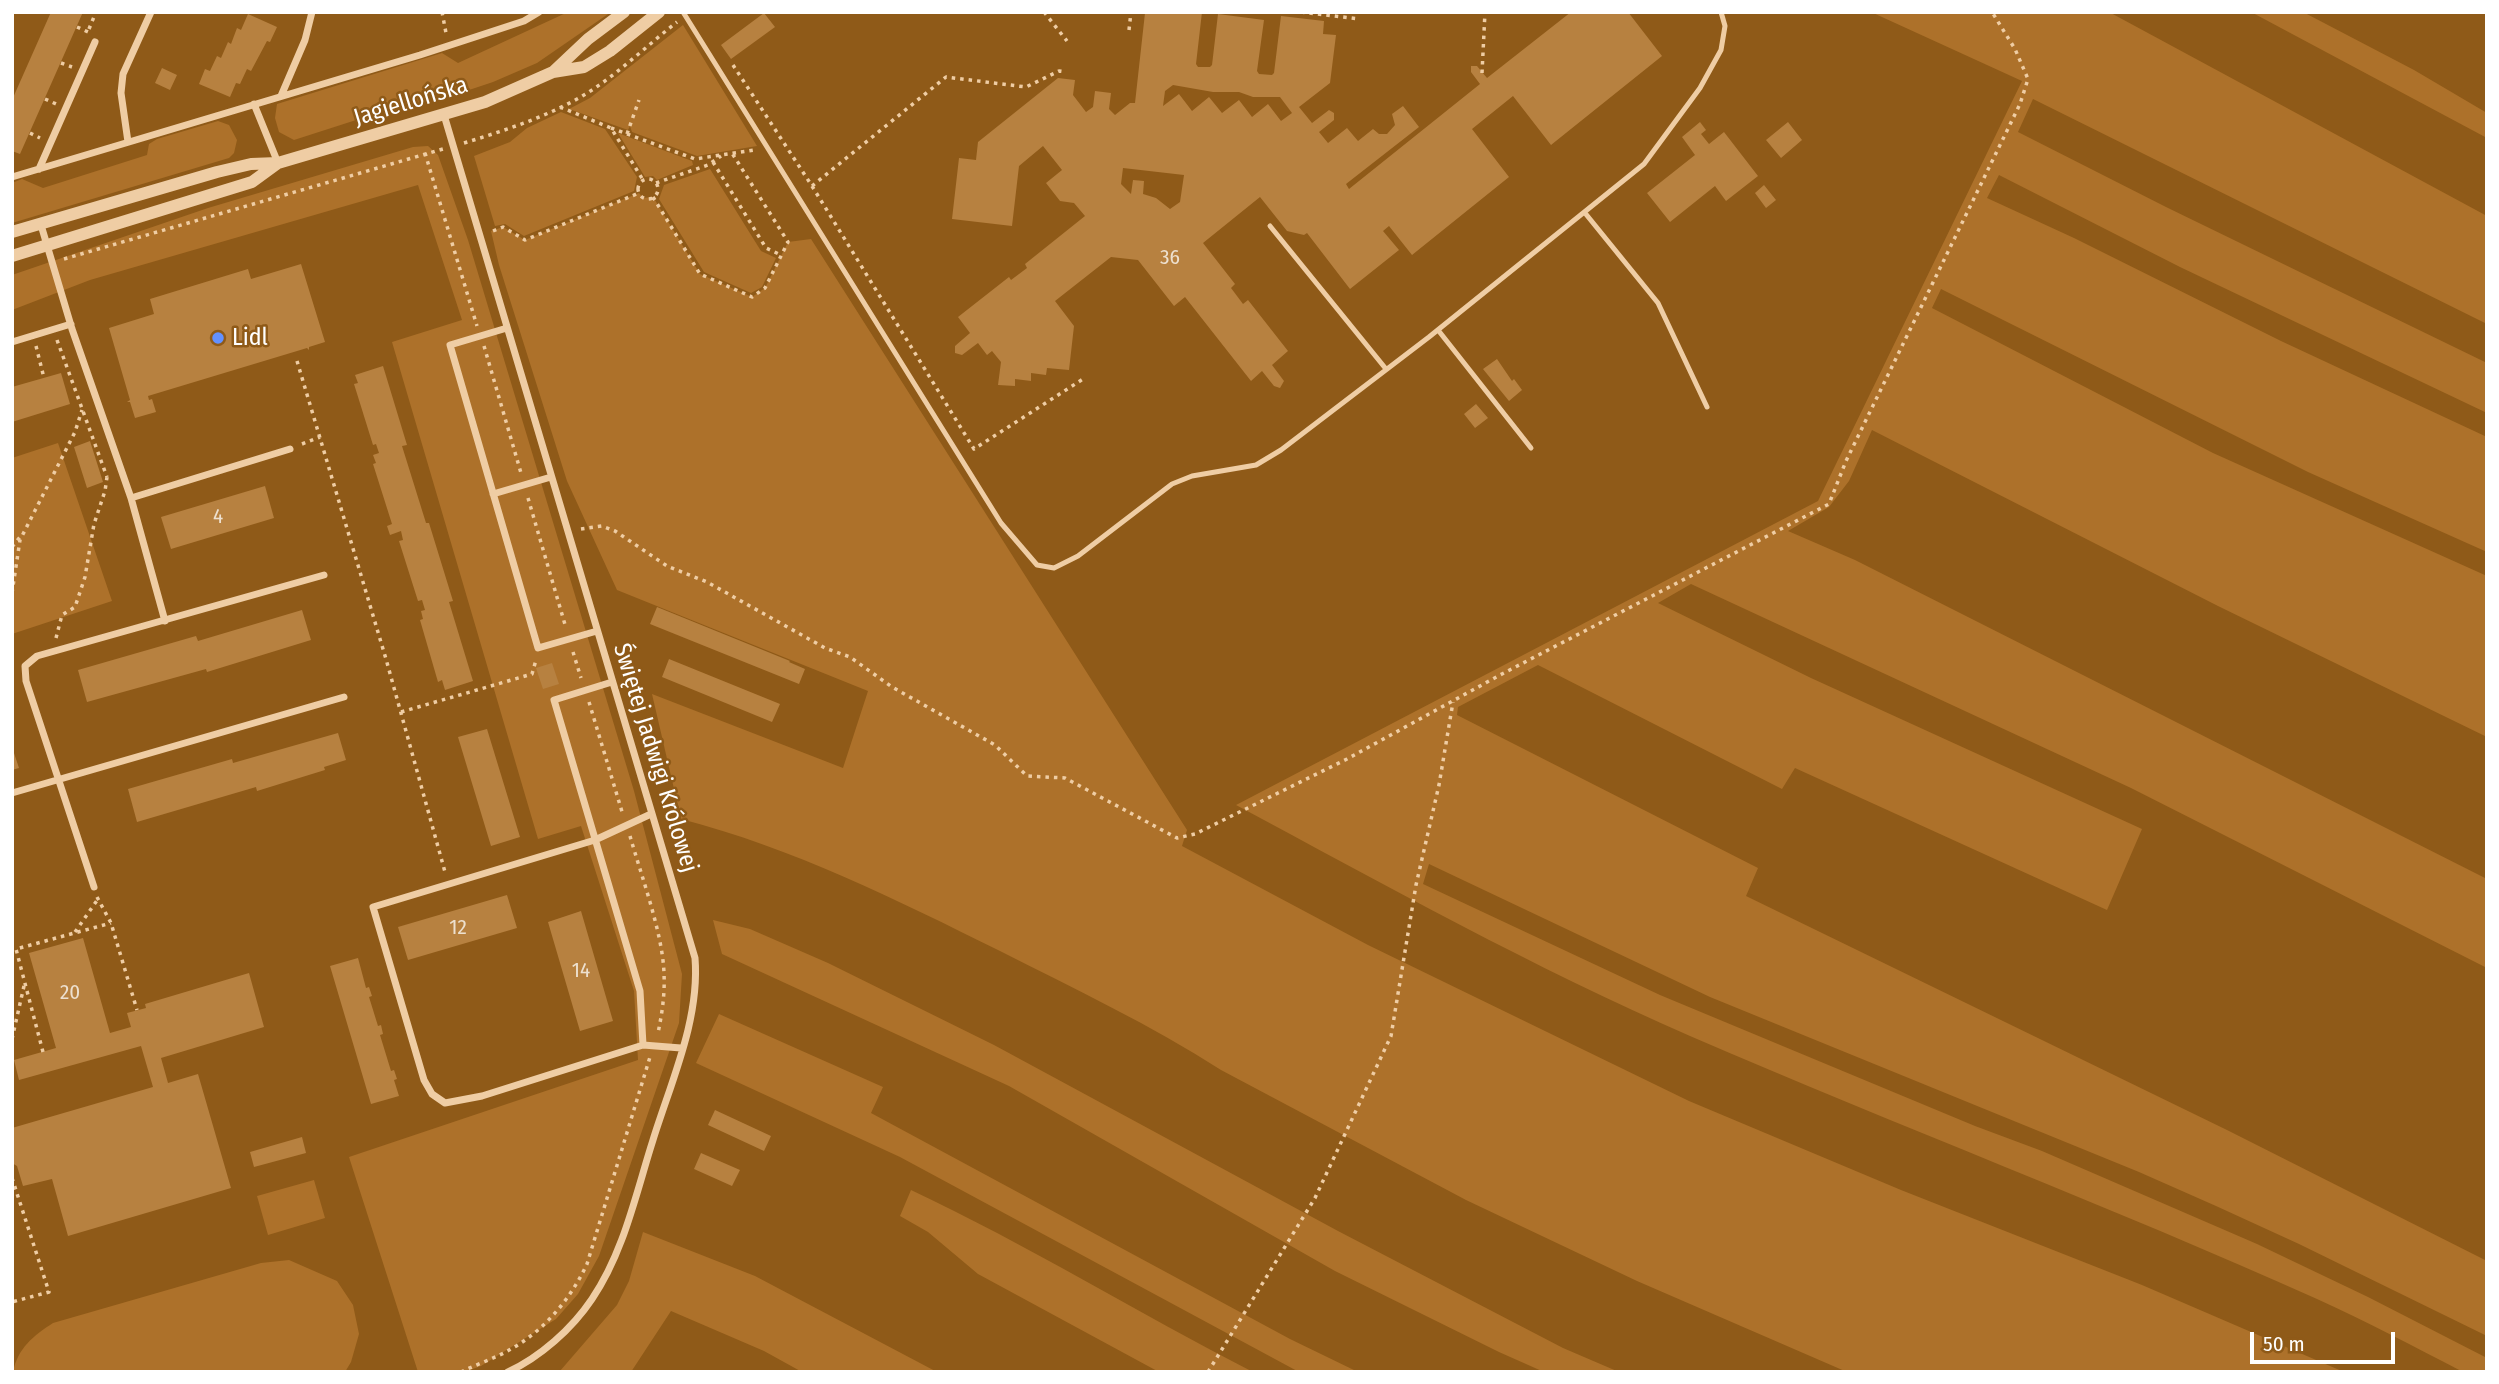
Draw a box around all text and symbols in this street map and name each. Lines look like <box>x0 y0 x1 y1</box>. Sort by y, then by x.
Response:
street label: Jagiellońska <box>350 71 472 133</box>
house number: 36 <box>1160 245 1180 271</box>
place label: Lidl <box>232 324 268 352</box>
marker: Lidl <box>210 330 226 346</box>
house number: 4 <box>213 504 223 530</box>
street label: Świętej Jadwigi Królowej <box>606 640 704 876</box>
house number: 12 <box>449 915 467 941</box>
house number: 14 <box>572 958 590 984</box>
house number: 20 <box>60 980 80 1006</box>
scale bar <box>2254 1318 2399 1362</box>
text: 50 m <box>2263 1331 2305 1357</box>

